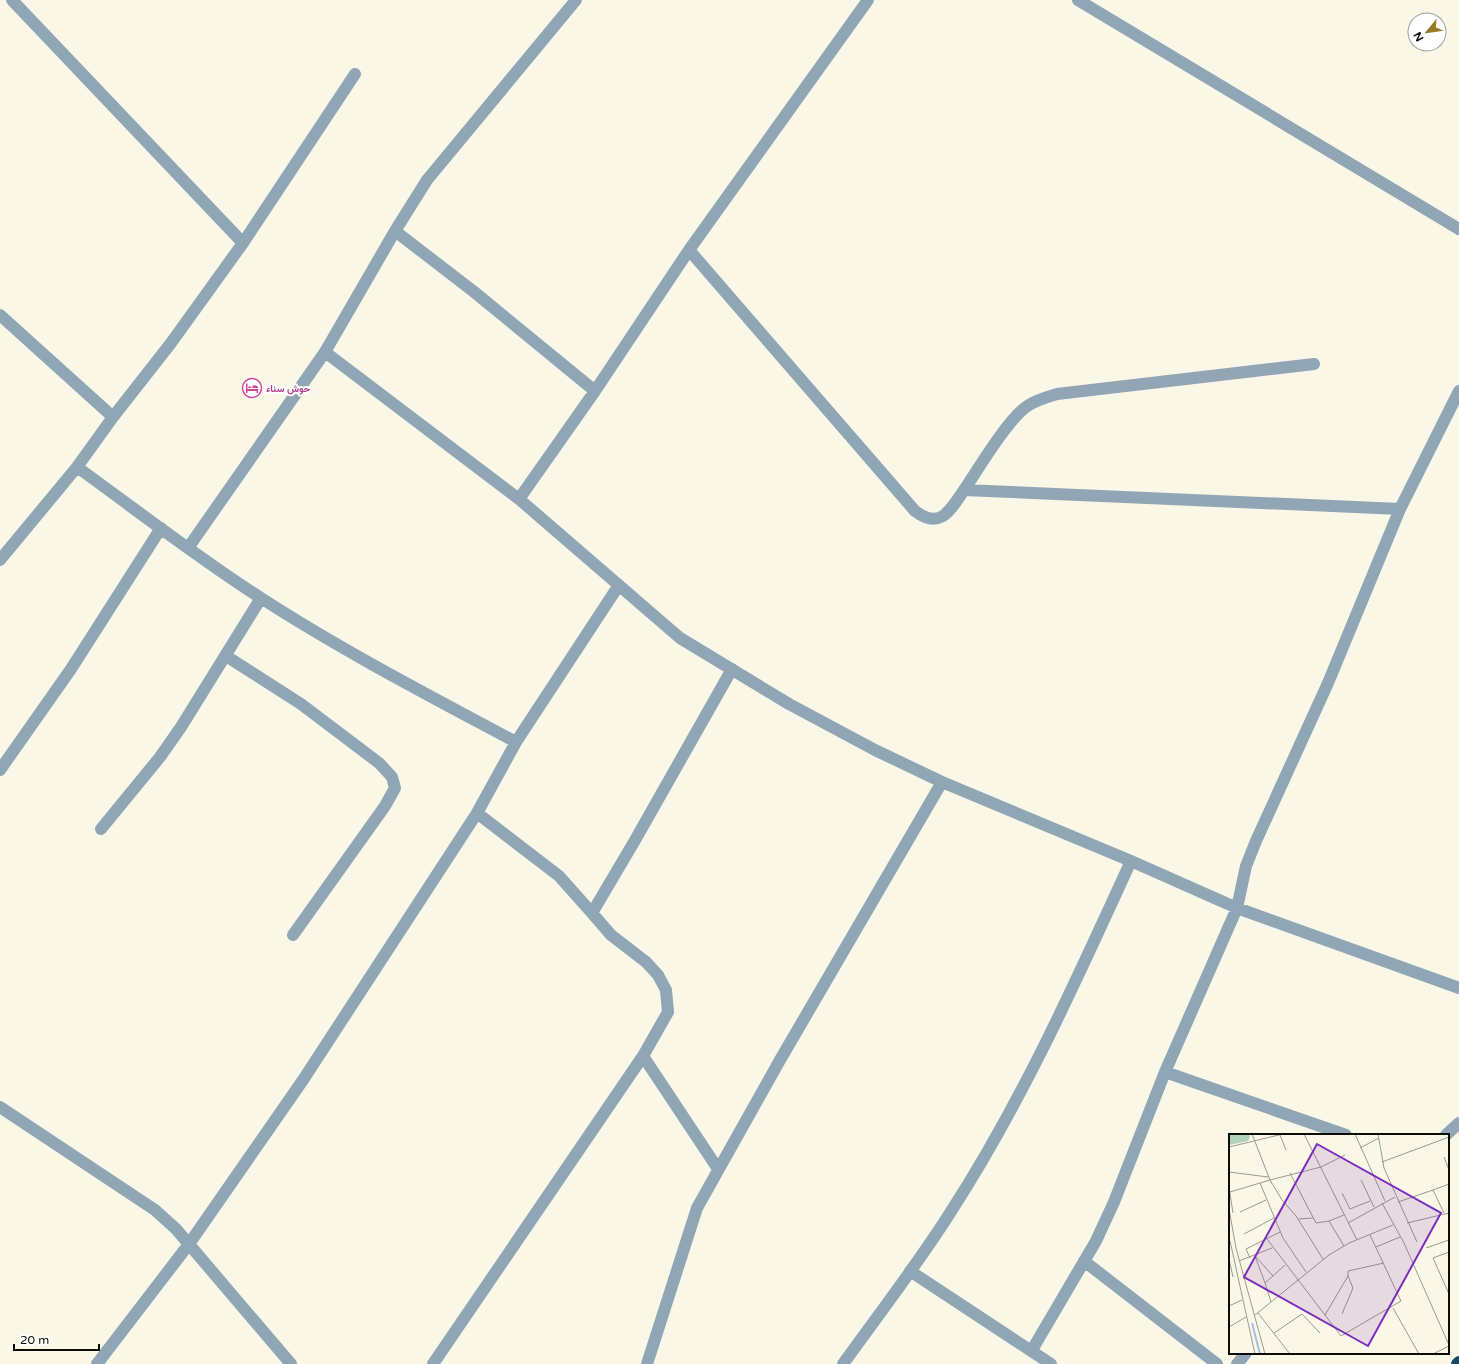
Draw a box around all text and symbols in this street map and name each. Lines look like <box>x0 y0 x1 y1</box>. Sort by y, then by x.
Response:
north arrow <box>1407 12 1447 52</box>
text: N <box>1411 30 1427 44</box>
hotel icon: حوش سناء <box>241 377 263 399</box>
place label: حوش سناء <box>266 383 311 395</box>
inset map <box>1229 1134 1449 1354</box>
scale bar <box>14 1326 99 1352</box>
text: 20 m <box>20 1333 49 1347</box>

